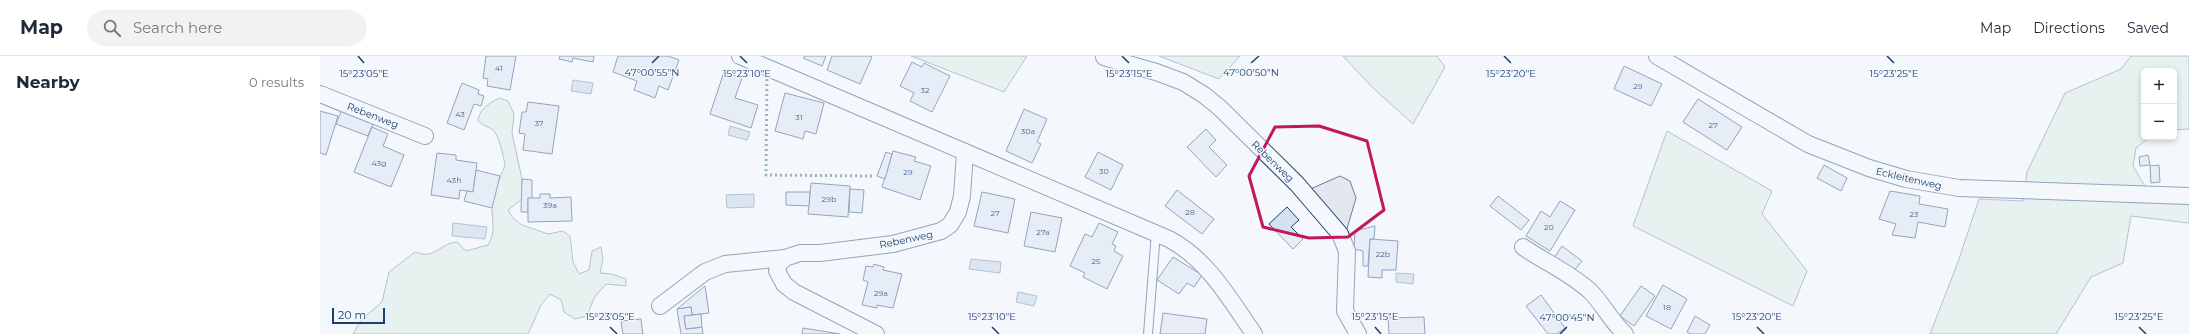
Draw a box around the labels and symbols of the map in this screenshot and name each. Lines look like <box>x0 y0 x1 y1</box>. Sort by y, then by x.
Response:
house number: 41 <box>495 63 503 73</box>
text: 47°00'55"N <box>625 66 679 79</box>
text: 47°00'50"N <box>1223 66 1279 79</box>
text: 15°23'05"E <box>339 67 389 80</box>
text: 15°23'10"E <box>723 67 771 80</box>
text: 15°23'15"E <box>1105 67 1153 80</box>
text: 15°23'20"E <box>1486 67 1536 80</box>
text: 15°23'25"E <box>1870 67 1919 80</box>
house number: 29 <box>1633 81 1643 91</box>
house number: 32 <box>920 85 930 95</box>
street label: Rebenweg <box>345 100 400 131</box>
house number: 43 <box>455 109 465 119</box>
house number: 31 <box>795 112 803 122</box>
house number: 37 <box>534 118 544 128</box>
house number: 27 <box>1708 120 1718 130</box>
house number: 30a <box>1021 126 1035 136</box>
street label: Rebenweg <box>1249 138 1297 185</box>
house number: 43g <box>371 158 387 168</box>
street label: Eckleitenweg <box>1874 165 1943 192</box>
house number: 30 <box>1099 166 1109 176</box>
house number: 29 <box>903 167 913 177</box>
house number: 43h <box>446 175 462 185</box>
house number: 29b <box>822 194 837 204</box>
house number: 39a <box>543 200 557 210</box>
house number: 28 <box>1185 207 1195 217</box>
house number: 27 <box>990 208 1000 218</box>
house number: 23 <box>1909 209 1919 219</box>
house number: 20 <box>1544 222 1554 232</box>
street label: Rebenweg <box>878 227 934 251</box>
house number: 27a <box>1036 227 1050 237</box>
house number: 22b <box>1376 249 1391 259</box>
house number: 25 <box>1091 256 1101 266</box>
house number: 29a <box>874 288 888 298</box>
house number: 18 <box>1663 302 1671 312</box>
scale bar <box>332 306 385 325</box>
text: 15°23'05"E <box>585 310 635 323</box>
text: 15°23'10"E <box>968 310 1016 323</box>
text: 15°23'15"E <box>1351 310 1399 323</box>
text: 15°23'20"E <box>1732 310 1782 323</box>
text: 15°23'25"E <box>2115 310 2164 323</box>
text: 47°00'45"N <box>1539 311 1595 324</box>

